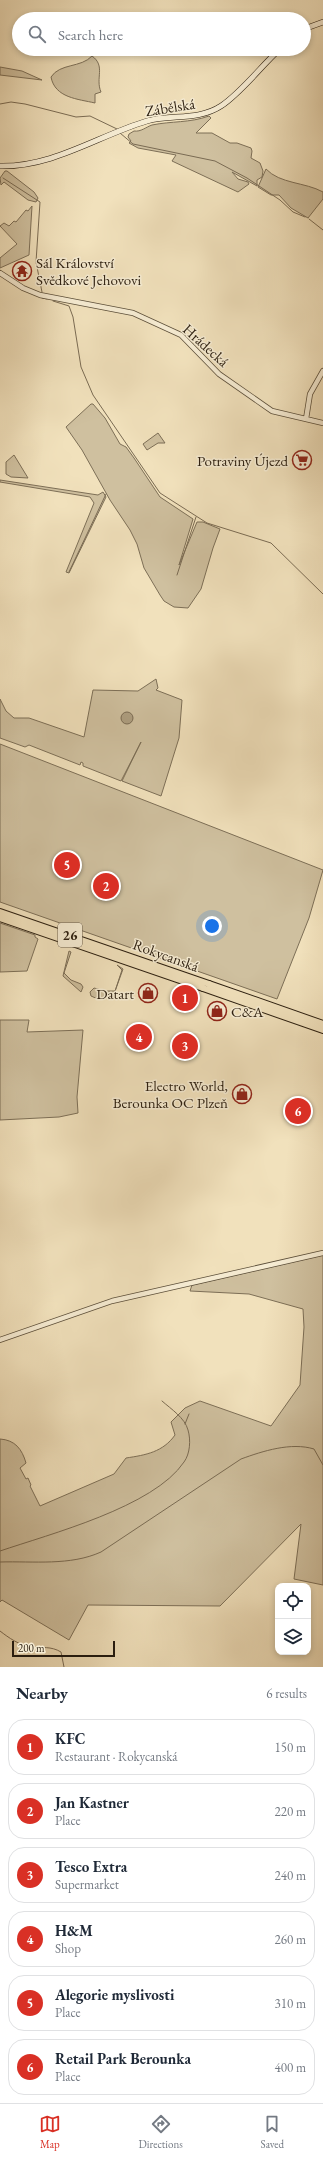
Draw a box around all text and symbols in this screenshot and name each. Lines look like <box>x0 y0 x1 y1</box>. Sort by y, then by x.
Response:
search box <box>12 12 311 56</box>
icon: search <box>26 23 48 45</box>
text: Search here <box>58 25 123 44</box>
street label: Zábělská <box>144 94 196 120</box>
place label: Sál Království Svědkové Jehovovi <box>36 253 142 289</box>
temple icon: Sál Království Svědkové Jehovovi <box>11 260 33 282</box>
street label: Hrádecká <box>179 319 233 371</box>
supermarket icon: Potraviny Újezd <box>291 449 313 471</box>
place label: Potraviny Újezd <box>197 451 288 470</box>
pin: 5 <box>54 850 80 880</box>
pin: 2 <box>93 871 119 901</box>
your location <box>202 916 222 936</box>
road number: 26 <box>58 923 82 947</box>
street label: Rokycanská <box>130 934 202 976</box>
shop icon: Datart <box>137 982 159 1004</box>
pin: 1 <box>172 983 198 1013</box>
place label: Datart <box>96 984 134 1003</box>
shop icon: C&A <box>206 1000 228 1022</box>
place label: C&A <box>231 1002 264 1021</box>
pin: 4 <box>126 1022 152 1052</box>
pin: 3 <box>172 1031 198 1061</box>
place label: Electro World, Berounka OC Plzeň <box>113 1076 228 1112</box>
shop icon: Electro World, Berounka OC Plzeň <box>231 1083 253 1105</box>
pin: 6 <box>285 1096 311 1126</box>
map controls <box>275 1583 311 1655</box>
button: locate <box>275 1583 311 1619</box>
button: layers <box>275 1619 311 1655</box>
scale bar <box>12 1639 115 1658</box>
text: 200 m <box>18 1641 45 1655</box>
text: Nearby <box>16 1682 68 1704</box>
text: 6 results <box>266 1685 307 1702</box>
text: KFC <box>55 1729 85 1748</box>
text: 1 <box>27 1739 33 1756</box>
text: 150 m <box>275 1739 306 1756</box>
text: Restaurant · Rokycanská <box>55 1748 178 1765</box>
text: Jan Kastner <box>55 1793 129 1812</box>
text: 2 <box>27 1803 33 1820</box>
text: 220 m <box>275 1803 306 1820</box>
text: Place <box>55 1812 81 1829</box>
text: Tesco Extra <box>55 1857 127 1876</box>
text: 3 <box>27 1867 33 1884</box>
text: 240 m <box>275 1867 306 1884</box>
text: Supermarket <box>55 1876 119 1893</box>
text: H&M <box>55 1921 93 1940</box>
text: 4 <box>27 1931 33 1948</box>
text: 260 m <box>275 1931 306 1948</box>
text: Shop <box>55 1940 81 1957</box>
text: Alegorie myslivosti <box>55 1985 174 2004</box>
text: 5 <box>27 1995 33 2012</box>
text: 310 m <box>275 1995 306 2012</box>
text: Place <box>55 2004 81 2021</box>
text: Retail Park Berounka <box>55 2049 191 2068</box>
text: 6 <box>27 2059 33 2076</box>
text: 400 m <box>275 2059 306 2076</box>
text: Place <box>55 2068 81 2085</box>
tab: Map <box>39 2113 61 2151</box>
tab: Directions <box>139 2113 183 2151</box>
tab: Saved <box>261 2113 284 2151</box>

